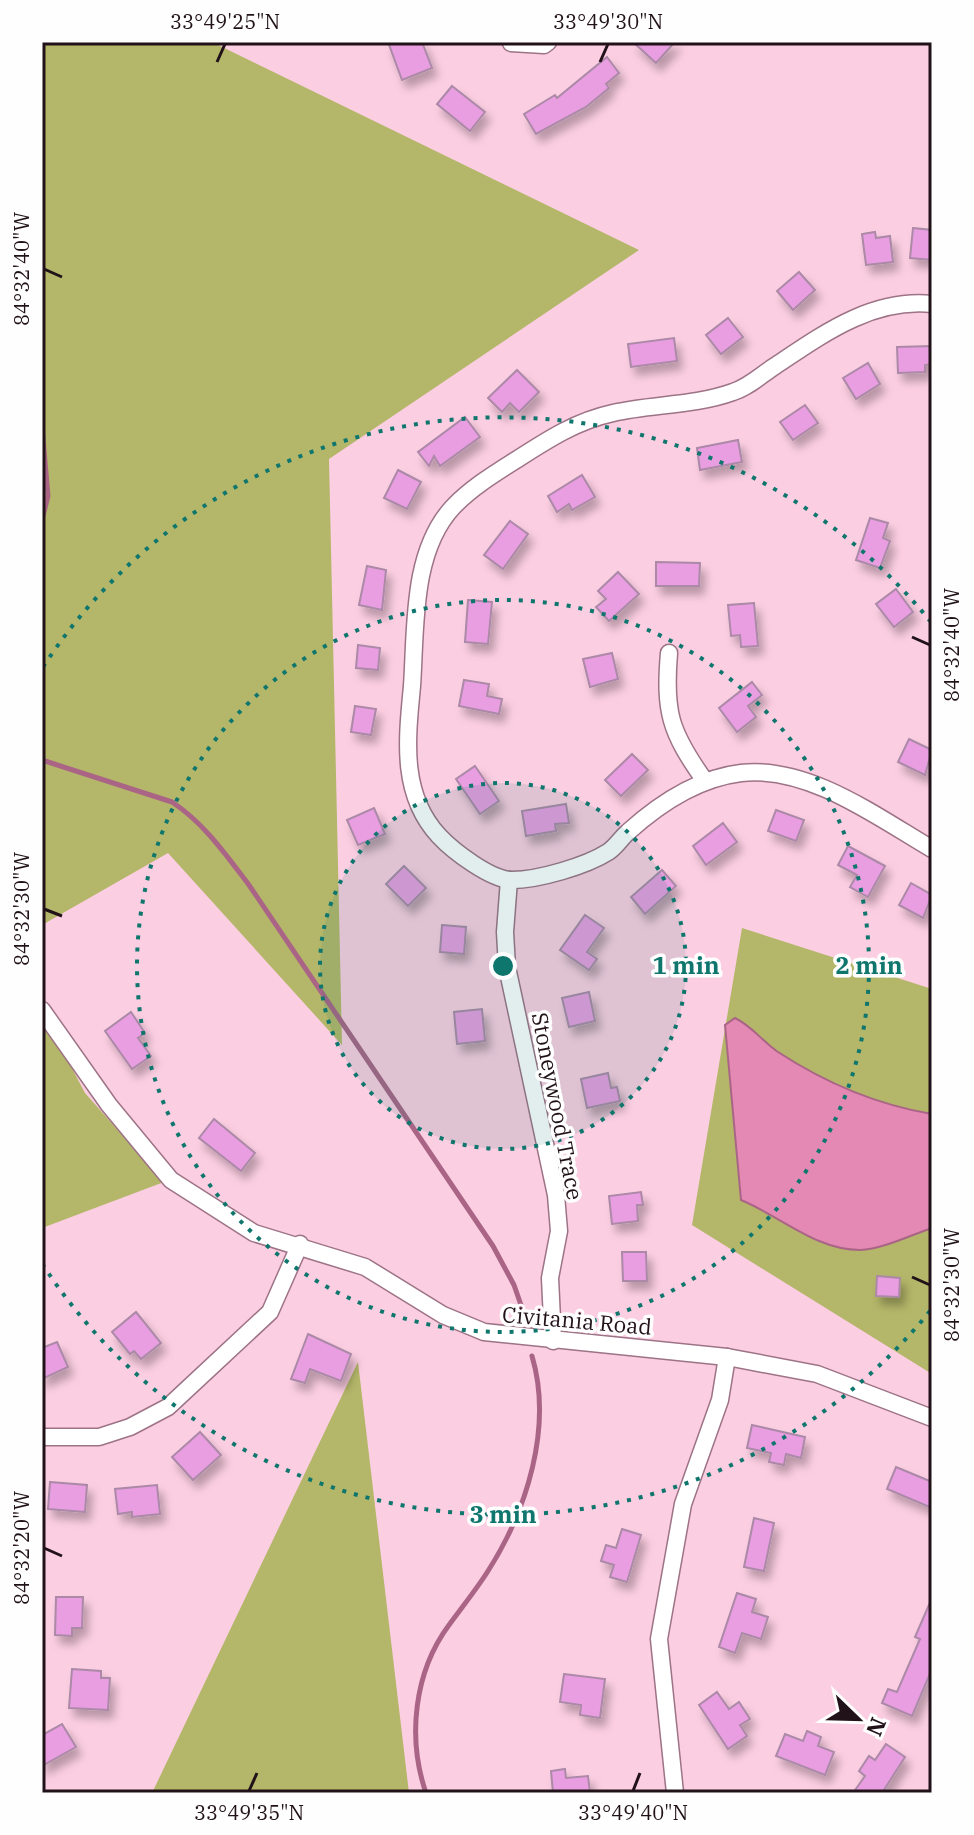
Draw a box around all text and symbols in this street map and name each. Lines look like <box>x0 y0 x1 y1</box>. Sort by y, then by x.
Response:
text: 33°49'25"N <box>170 8 280 35</box>
text: 33°49'30"N <box>553 8 663 35</box>
text: 84°32'40"W <box>8 212 35 326</box>
text: 84°32'40"W <box>938 588 965 702</box>
text: 84°32'30"W <box>8 852 35 966</box>
text: 1 min <box>652 949 720 981</box>
text: 2 min <box>835 949 903 981</box>
centre of rings <box>489 952 517 980</box>
street label: Stoneywood Trace <box>526 1010 590 1202</box>
text: 84°32'30"W <box>938 1228 965 1342</box>
street label: Civitania Road <box>501 1299 653 1341</box>
text: 84°32'20"W <box>8 1491 35 1605</box>
text: 3 min <box>469 1498 537 1530</box>
north arrow <box>818 1679 898 1759</box>
text: N <box>860 1713 894 1741</box>
text: 33°49'35"N <box>194 1799 304 1826</box>
text: 33°49'40"N <box>578 1799 688 1826</box>

